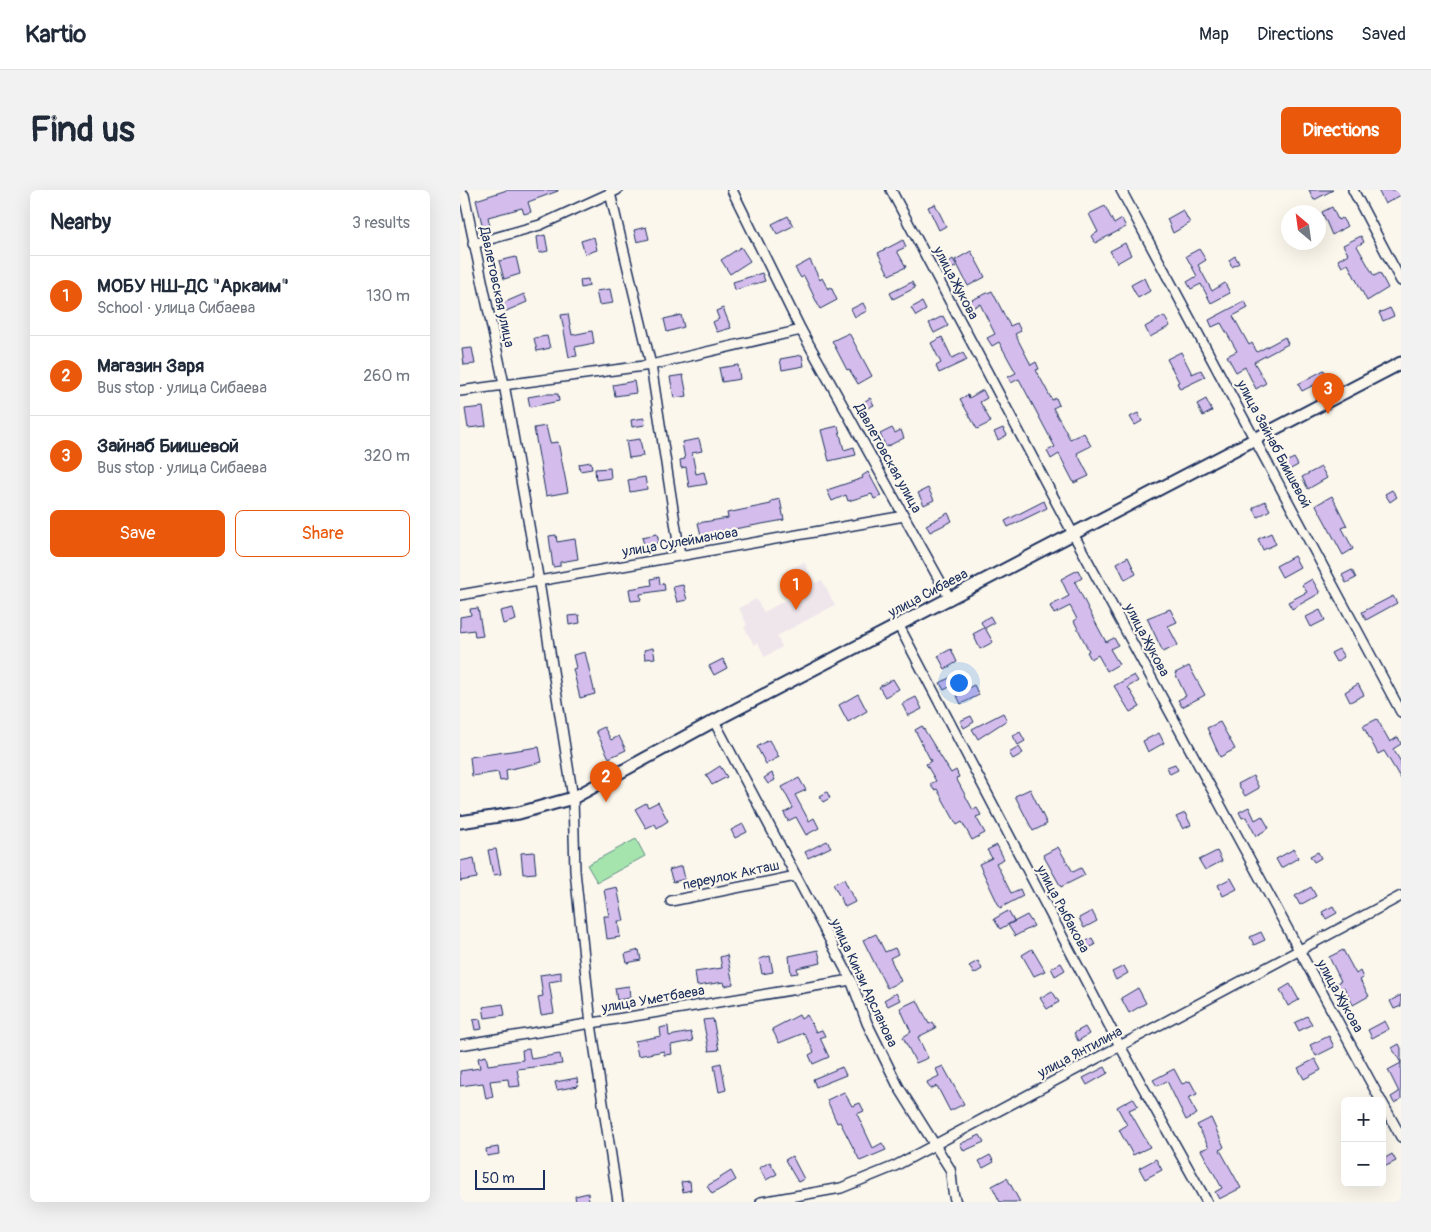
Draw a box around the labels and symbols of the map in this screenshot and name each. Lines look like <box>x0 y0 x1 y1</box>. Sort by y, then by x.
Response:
north arrow <box>1281 205 1326 250</box>
street label: Давлетовская улица <box>476 224 518 349</box>
street label: улица Жукова <box>929 243 982 322</box>
pin: 3 <box>1312 373 1344 414</box>
street label: улица Зайнаб Биишевой <box>1233 376 1315 511</box>
street label: Давлетовская улица <box>850 399 925 516</box>
street label: улица Сулейманова <box>620 523 739 561</box>
street label: улица Сибаева <box>884 565 971 622</box>
pin: 1 <box>780 569 812 610</box>
street label: улица Жукова <box>1120 600 1173 679</box>
your location <box>946 670 972 696</box>
pin: 2 <box>590 761 622 802</box>
street label: переулок Акташ <box>681 856 781 894</box>
street label: улица Рыбакова <box>1032 862 1093 956</box>
street label: улица Кинзи Арсланова <box>826 915 901 1050</box>
street label: улица Жукова <box>1313 956 1367 1035</box>
street label: улица Уметбаева <box>599 982 706 1017</box>
street label: улица Янтилина <box>1034 1023 1125 1082</box>
scale bar <box>475 1167 545 1190</box>

